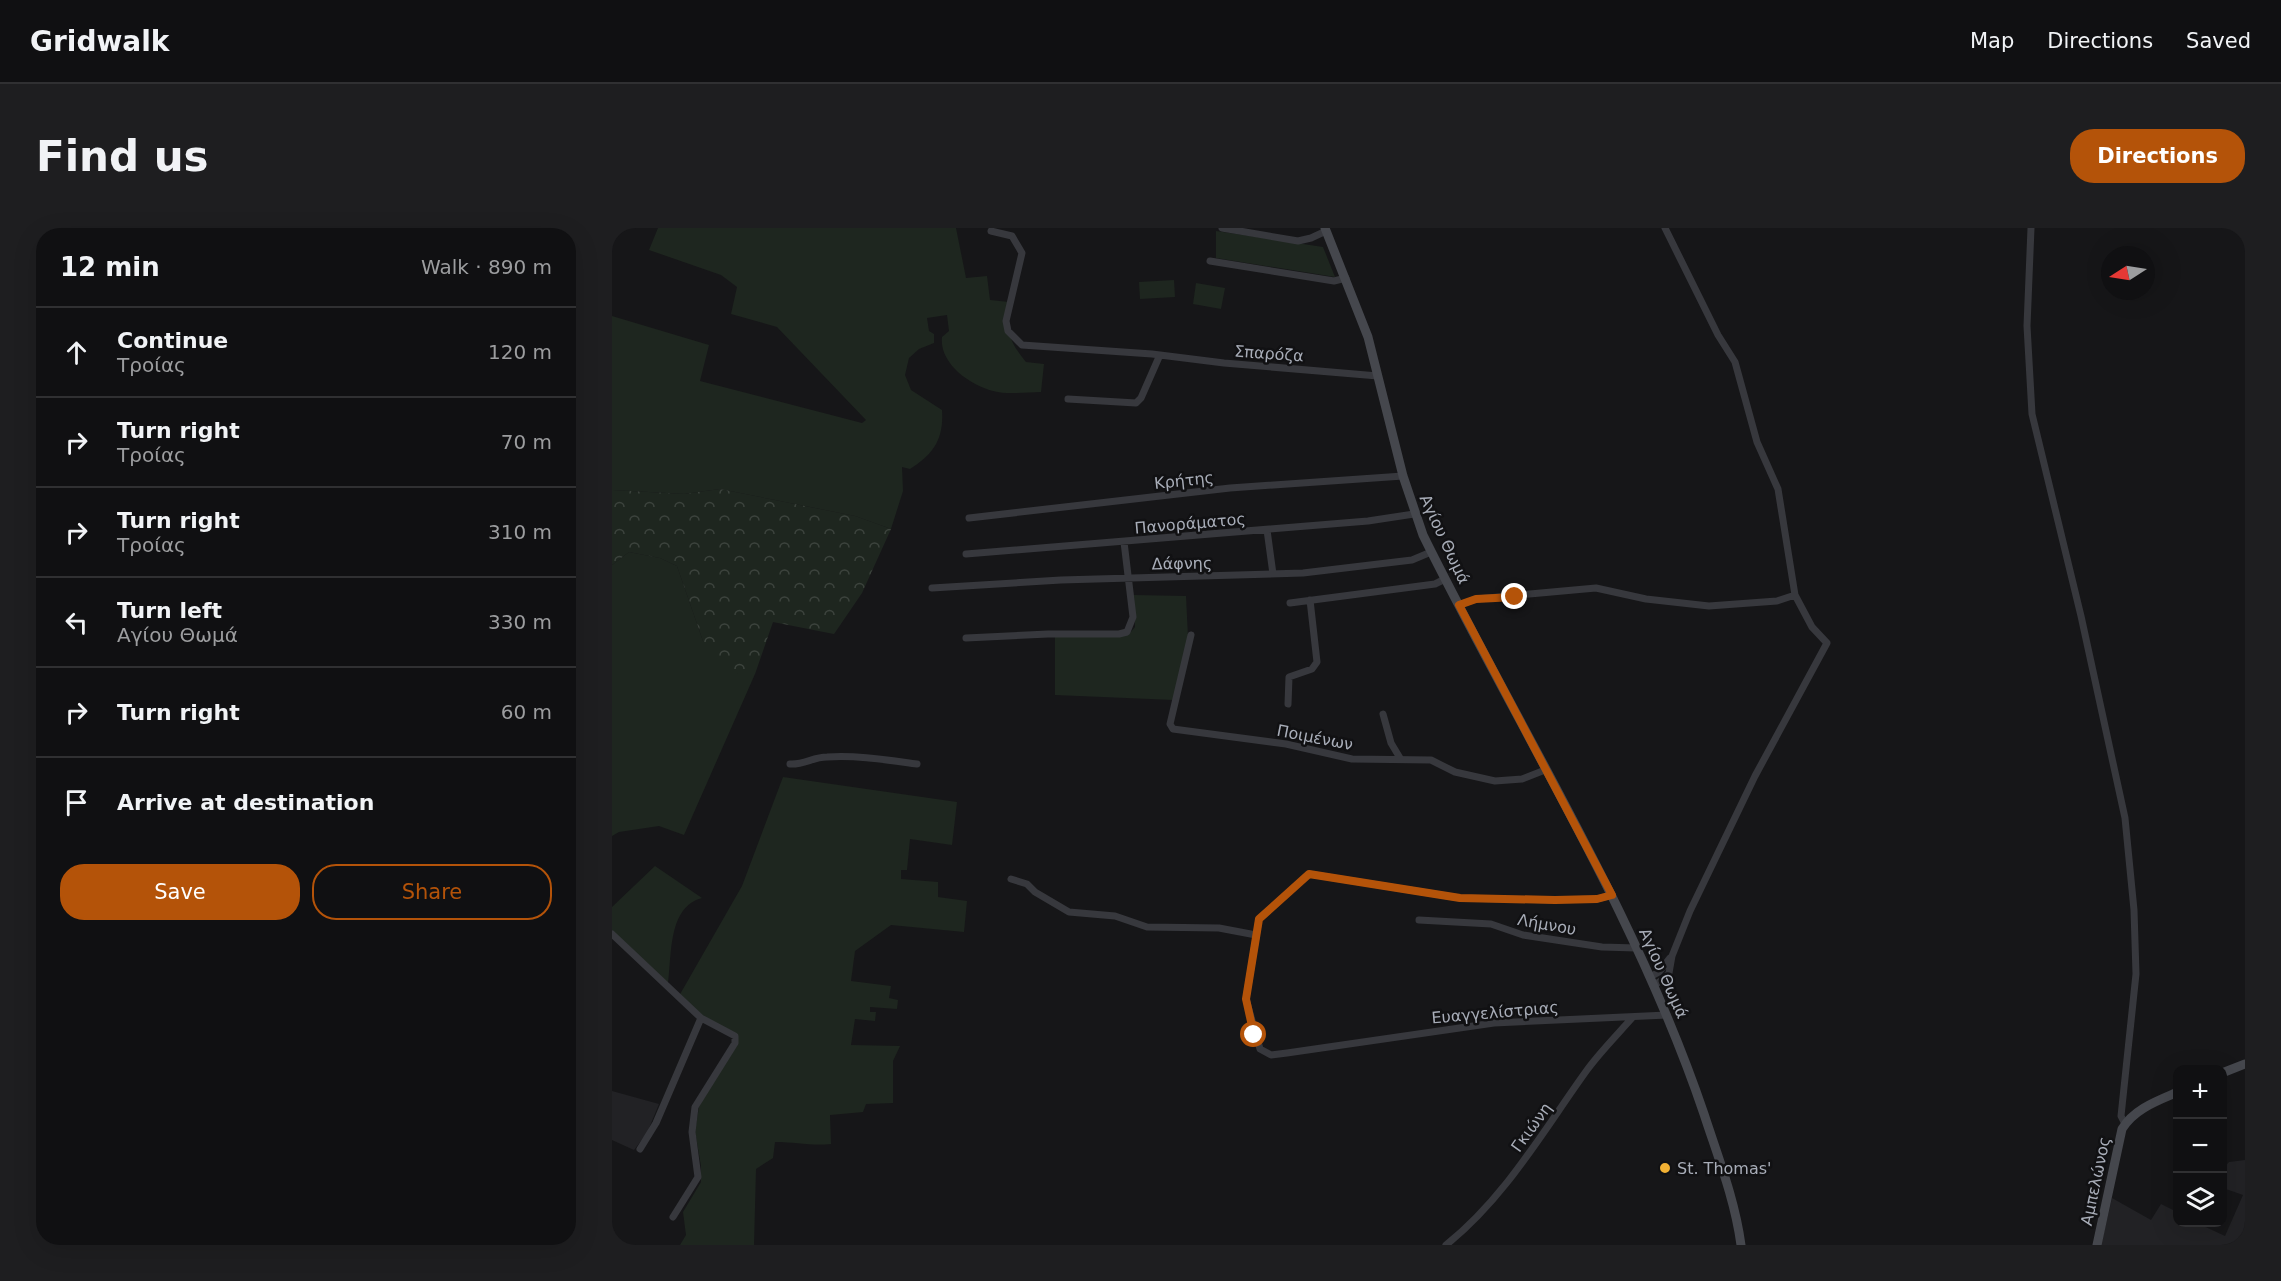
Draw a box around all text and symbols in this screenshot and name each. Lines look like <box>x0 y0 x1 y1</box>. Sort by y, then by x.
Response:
text: Gridwalk <box>30 25 169 58</box>
text: Map <box>1970 29 2014 53</box>
text: Directions <box>2047 29 2153 53</box>
text: Saved <box>2186 29 2251 53</box>
button: Directions <box>2070 129 2245 183</box>
text: Find us <box>36 132 209 181</box>
north arrow <box>2101 246 2155 300</box>
text: 12 min <box>60 252 160 282</box>
text: Walk · 890 m <box>421 255 552 279</box>
text: Continue <box>117 328 228 353</box>
icon: ahead <box>60 336 93 369</box>
text: 120 m <box>488 340 552 364</box>
street label: Σπαρόζα <box>1234 342 1304 365</box>
text: Τροίας <box>117 353 186 377</box>
text: Turn right <box>117 418 240 443</box>
icon: right <box>60 426 93 459</box>
text: 70 m <box>501 430 552 454</box>
text: Τροίας <box>117 443 186 467</box>
street label: Κρήτης <box>1153 468 1215 493</box>
street label: Αγίου Θωμά <box>1416 491 1474 587</box>
text: Turn right <box>117 508 240 533</box>
street label: Πανοράματος <box>1134 509 1246 538</box>
icon: right <box>60 516 93 549</box>
text: 310 m <box>488 520 552 544</box>
text: Τροίας <box>117 533 186 557</box>
street label: Δάφνης <box>1152 553 1212 574</box>
route end <box>1501 583 1527 609</box>
text: Turn left <box>117 598 222 623</box>
icon: left <box>60 606 93 639</box>
text: 330 m <box>488 610 552 634</box>
text: Αγίου Θωμά <box>117 623 238 647</box>
icon: right <box>60 696 93 729</box>
text: Turn right <box>117 700 240 725</box>
text: 60 m <box>501 700 552 724</box>
street label: Ποιμένων <box>1275 721 1355 754</box>
icon: arrive <box>60 786 93 819</box>
text: Arrive at destination <box>117 790 374 815</box>
button: Save <box>60 864 300 920</box>
button: Share <box>312 864 552 920</box>
street label: Λήμνου <box>1516 910 1578 939</box>
street label: Αγίου Θωμά <box>1635 925 1692 1021</box>
street label: Ευαγγελίστριας <box>1431 997 1559 1028</box>
route start <box>1240 1021 1266 1047</box>
map controls <box>2173 1065 2227 1227</box>
button: + <box>2173 1065 2227 1119</box>
street label: Γκιώνη <box>1507 1099 1556 1156</box>
button: − <box>2173 1119 2227 1173</box>
street label: Αμπελώνος <box>2077 1135 2114 1227</box>
place label: St. Thomas' <box>1677 1159 1771 1178</box>
marker: St. Thomas' <box>1658 1161 1672 1175</box>
button: layers <box>2173 1173 2227 1227</box>

